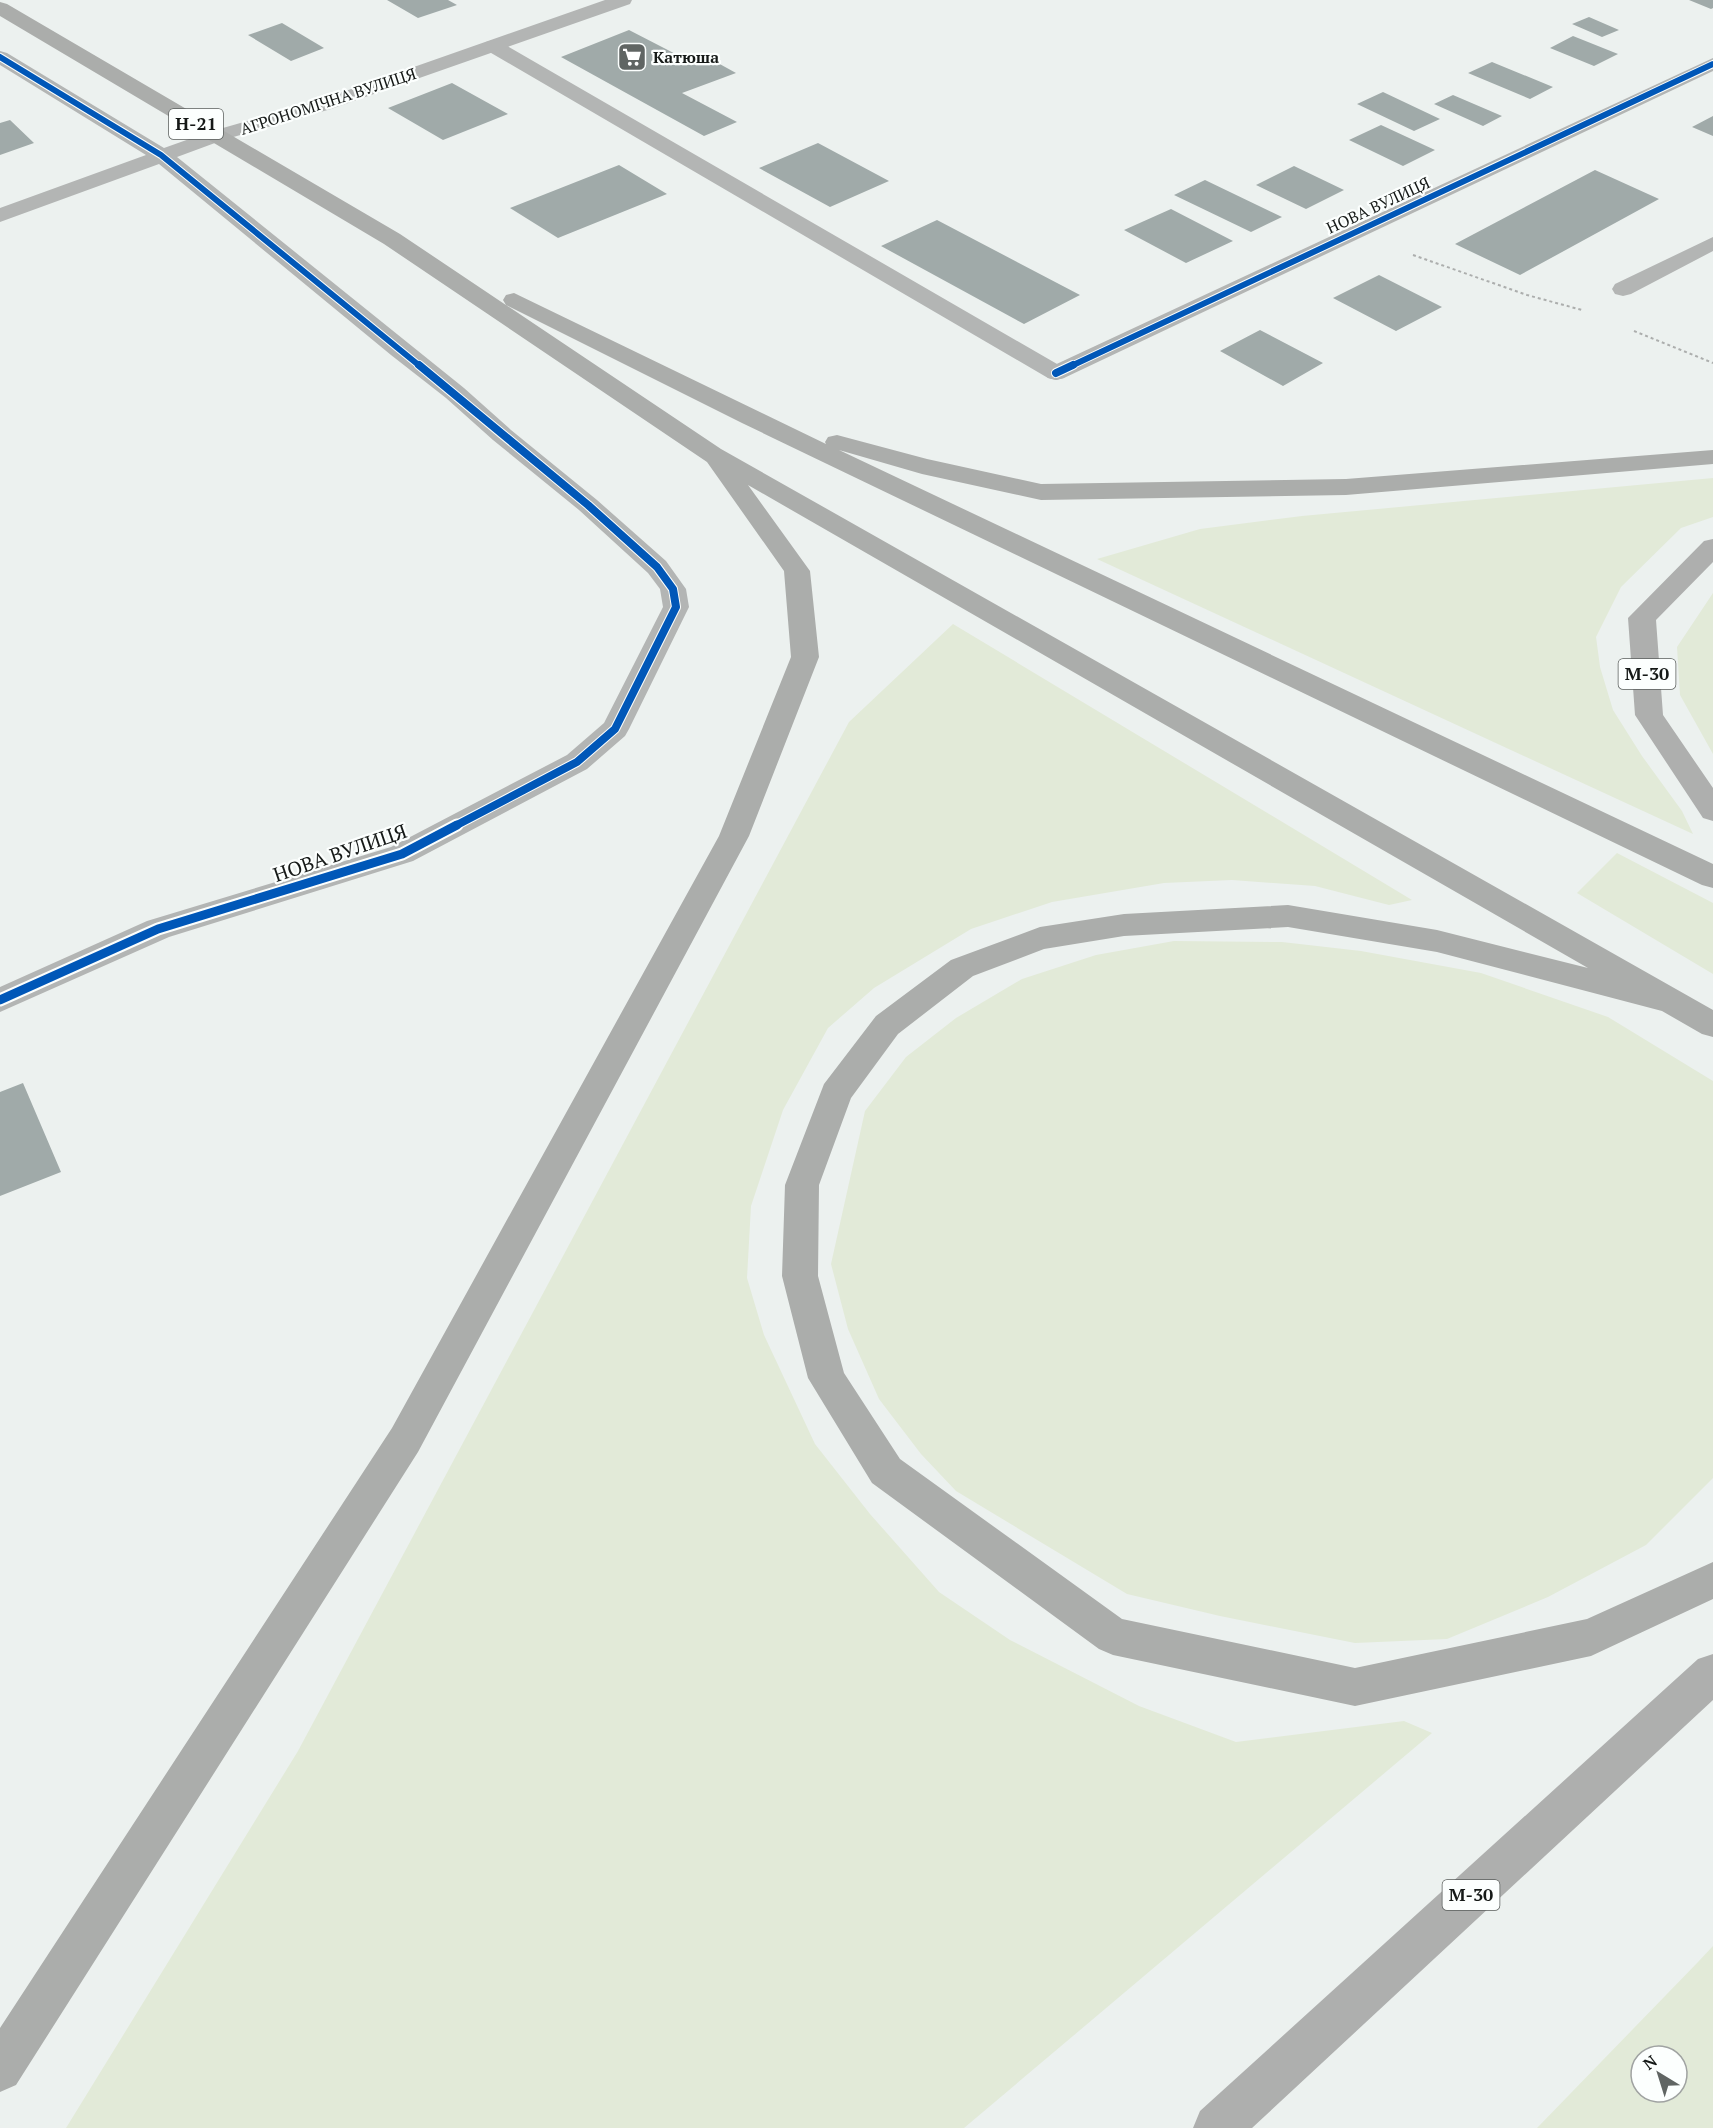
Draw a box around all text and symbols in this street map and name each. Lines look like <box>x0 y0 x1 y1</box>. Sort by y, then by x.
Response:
supermarket icon: Катюша <box>616 41 648 73</box>
place label: Катюша <box>653 46 719 68</box>
street label: АГРОНОМІЧНА ВУЛИЦЯ <box>237 62 419 140</box>
road number: Н-21 <box>169 109 223 139</box>
street label: НОВА ВУЛИЦЯ <box>1323 171 1433 239</box>
road number: М-30 <box>1618 659 1676 689</box>
street label: НОВА ВУЛИЦЯ <box>269 817 411 888</box>
road number: М-30 <box>1442 1880 1500 1910</box>
north arrow <box>1629 2044 1689 2104</box>
text: N <box>1638 2050 1661 2075</box>

